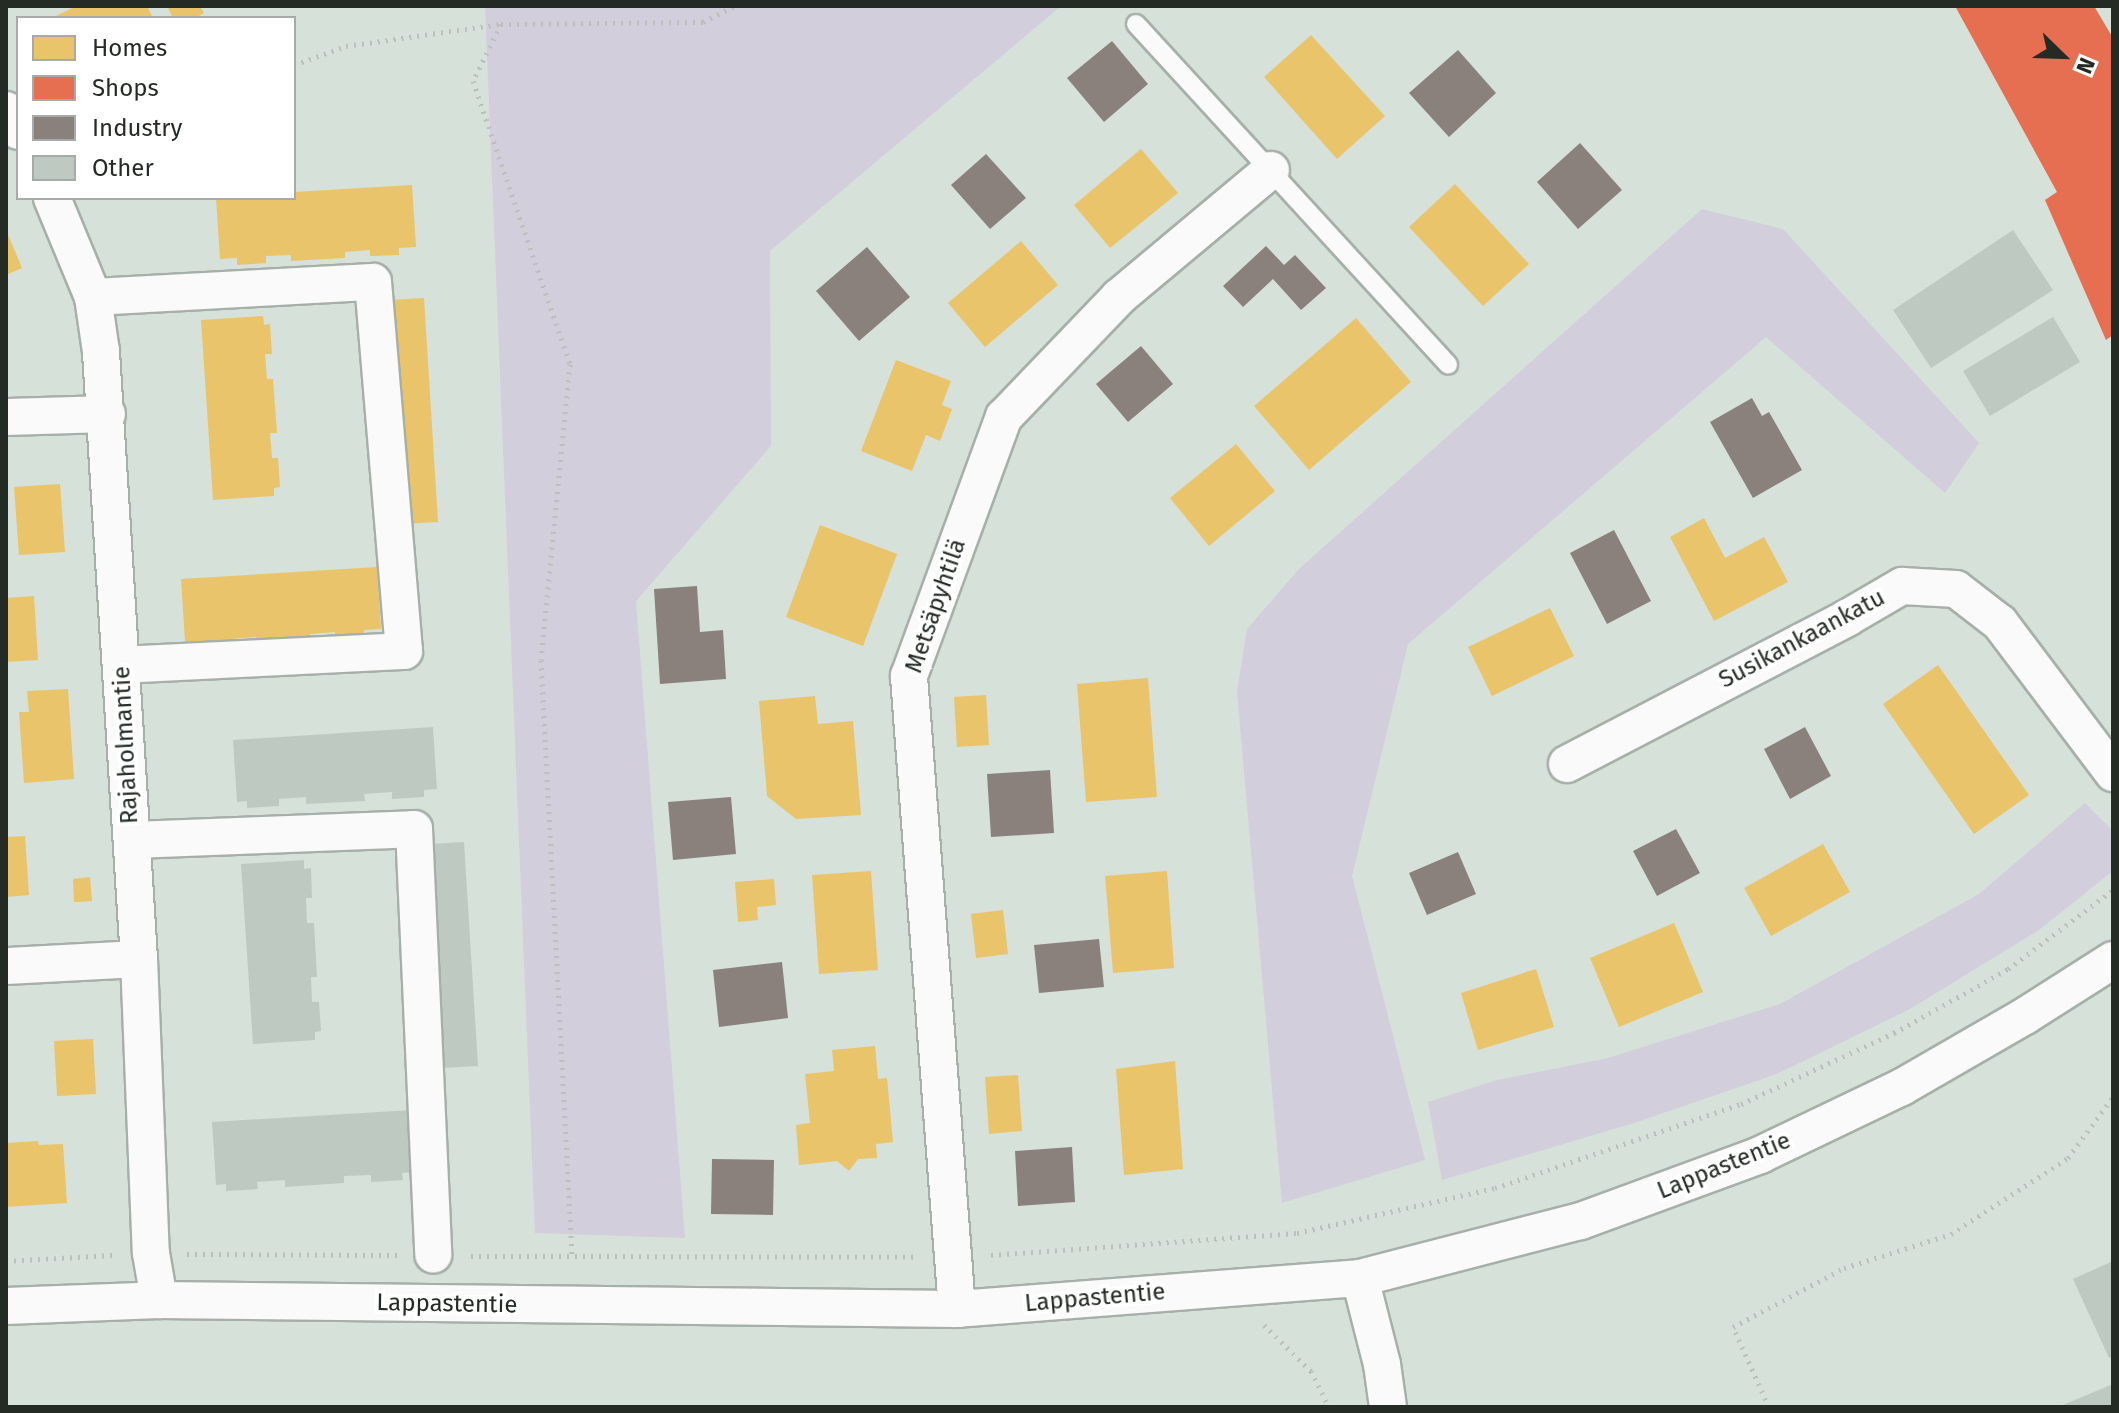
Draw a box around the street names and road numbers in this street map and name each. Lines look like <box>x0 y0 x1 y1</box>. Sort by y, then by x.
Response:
street label: Metsäpyhtilä <box>900 535 972 677</box>
street label: Susikankaankatu <box>1714 583 1890 695</box>
street label: Rajaholmantie <box>107 665 145 825</box>
street label: Lappastentie <box>1653 1126 1795 1206</box>
street label: Lappastentie <box>1024 1278 1166 1318</box>
street label: Lappastentie <box>376 1288 518 1320</box>

